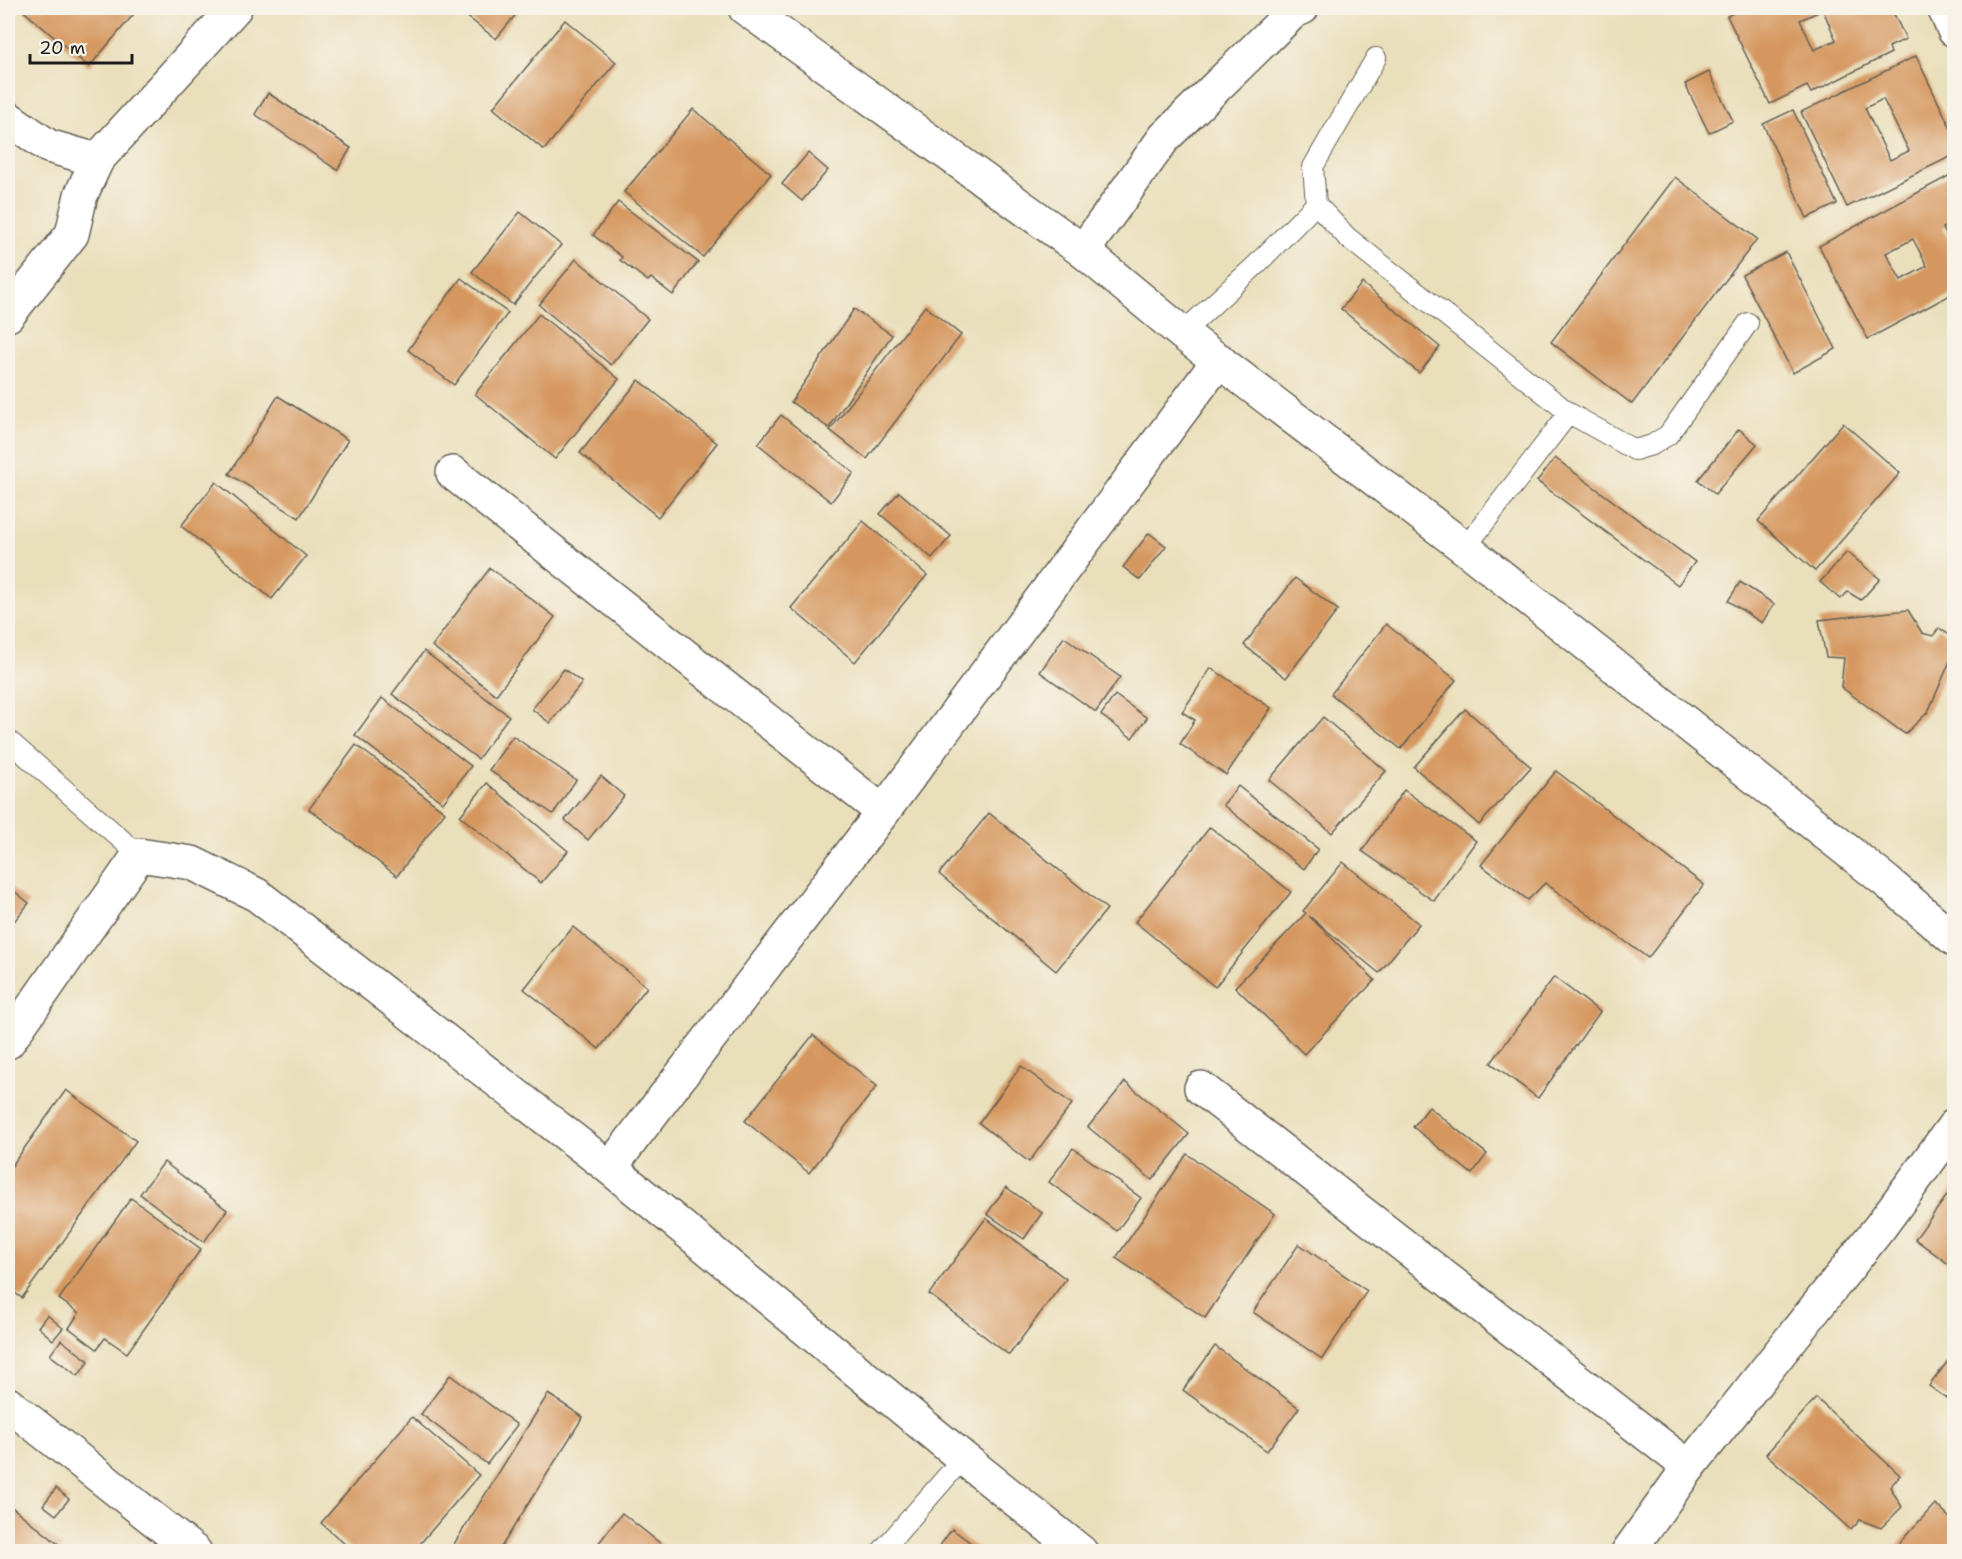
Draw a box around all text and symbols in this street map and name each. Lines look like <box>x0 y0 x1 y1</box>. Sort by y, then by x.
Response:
scale bar <box>30 27 132 65</box>
text: 20 m <box>39 36 85 60</box>

